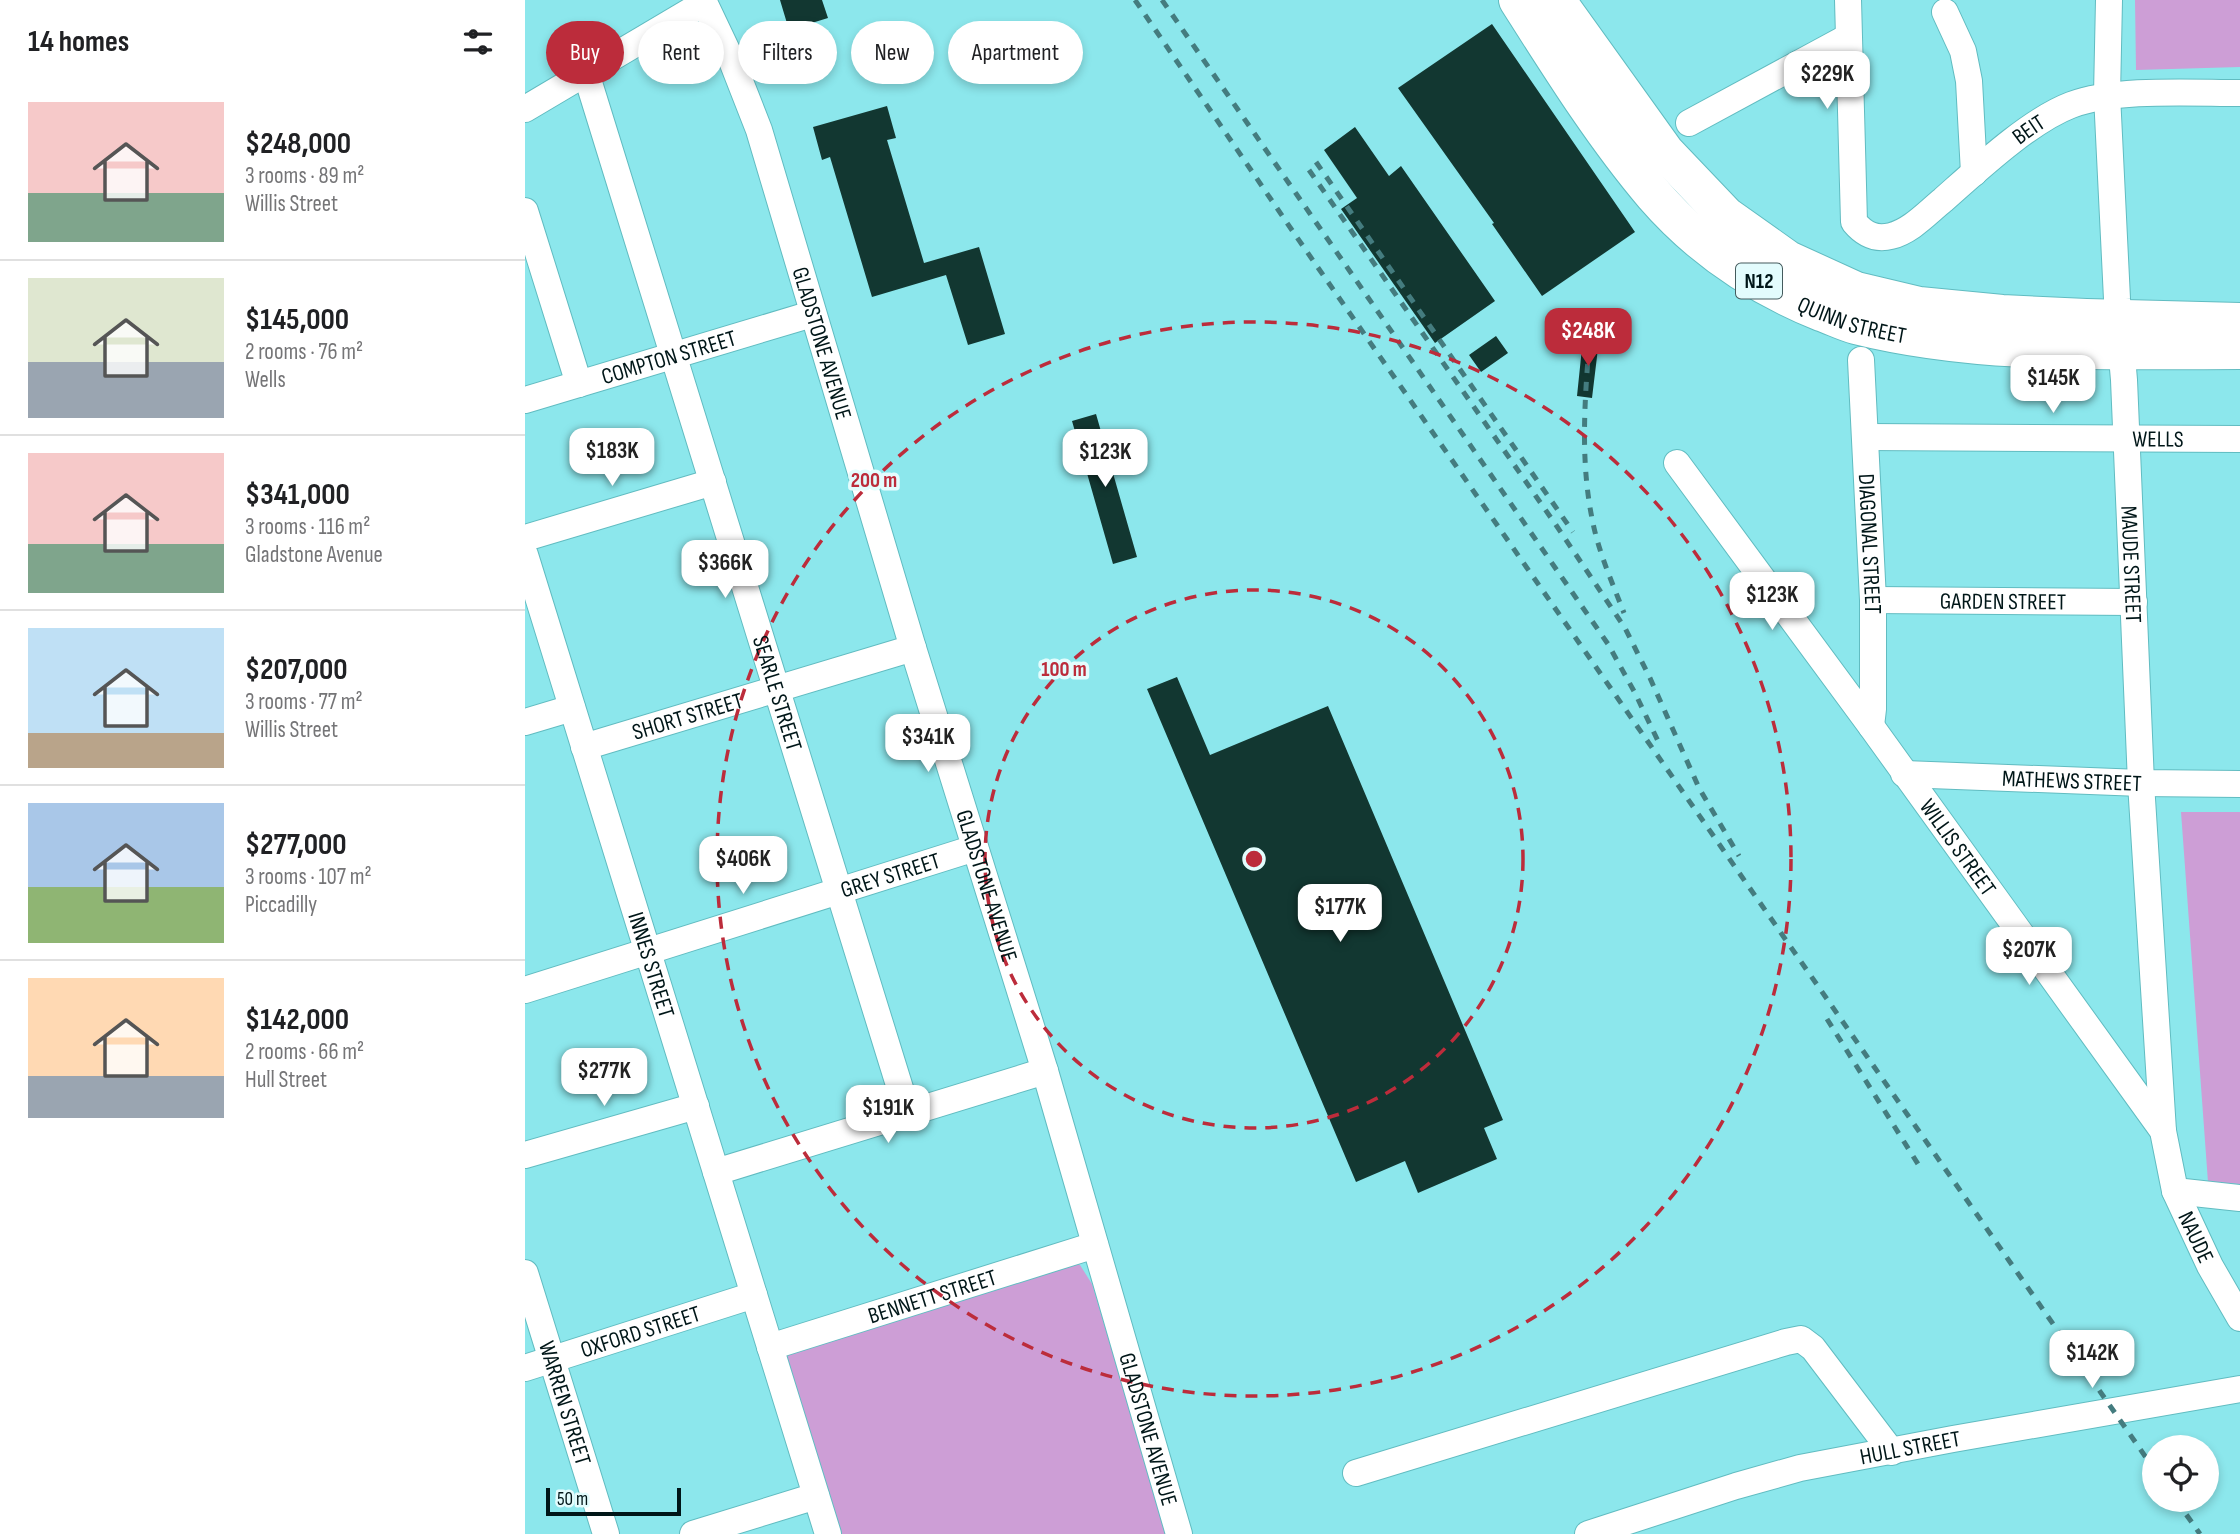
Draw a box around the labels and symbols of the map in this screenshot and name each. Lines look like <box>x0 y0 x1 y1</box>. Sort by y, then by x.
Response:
pin: $229K <box>1778 52 1876 111</box>
street label: BEIT <box>2007 109 2050 151</box>
street label: GLADSTONE AVENUE <box>786 264 857 423</box>
road number: N12 <box>1736 264 1782 298</box>
street label: QUINN STREET <box>1793 291 1908 350</box>
pin: $248K <box>1539 308 1637 368</box>
street label: COMPTON STREET <box>598 324 740 391</box>
pin: $145K <box>2004 356 2102 415</box>
street label: WELLS <box>2132 425 2184 454</box>
pin: $183K <box>563 428 661 488</box>
pin: $123K <box>1056 430 1154 489</box>
text: 200 m <box>851 468 897 493</box>
street label: DIAGONAL STREET <box>1852 473 1886 614</box>
street label: MAUDE STREET <box>2114 505 2147 623</box>
pin: $366K <box>676 540 774 600</box>
pin: $123K <box>1723 572 1821 632</box>
street label: GARDEN STREET <box>1940 588 2066 616</box>
street label: SEARLE STREET <box>746 632 808 754</box>
text: 100 m <box>1041 657 1087 682</box>
street label: SHORT STREET <box>629 687 746 747</box>
pin: $341K <box>879 714 977 774</box>
street label: MATHEWS STREET <box>2002 765 2142 798</box>
street label: WILLIS STREET <box>1913 794 2002 902</box>
street label: GLADSTONE AVENUE <box>949 806 1023 965</box>
pin: $406K <box>694 836 792 896</box>
street label: GREY STREET <box>837 847 944 905</box>
centre of rings <box>1242 847 1266 871</box>
pin: $177K <box>1291 884 1389 944</box>
street label: INNES STREET <box>621 909 680 1021</box>
pin: $207K <box>1980 928 2078 987</box>
pin: $277K <box>555 1048 653 1108</box>
pin: $191K <box>839 1086 937 1145</box>
street label: NAUDE <box>2172 1207 2220 1268</box>
street label: BENNETT STREET <box>865 1264 1000 1330</box>
street label: OXFORD STREET <box>577 1300 704 1364</box>
pin: $142K <box>2043 1330 2141 1390</box>
street label: WARREN STREET <box>532 1338 597 1469</box>
street label: GLADSTONE AVENUE <box>1112 1350 1183 1509</box>
street label: HULL STREET <box>1858 1425 1963 1471</box>
scale bar <box>546 1485 681 1517</box>

